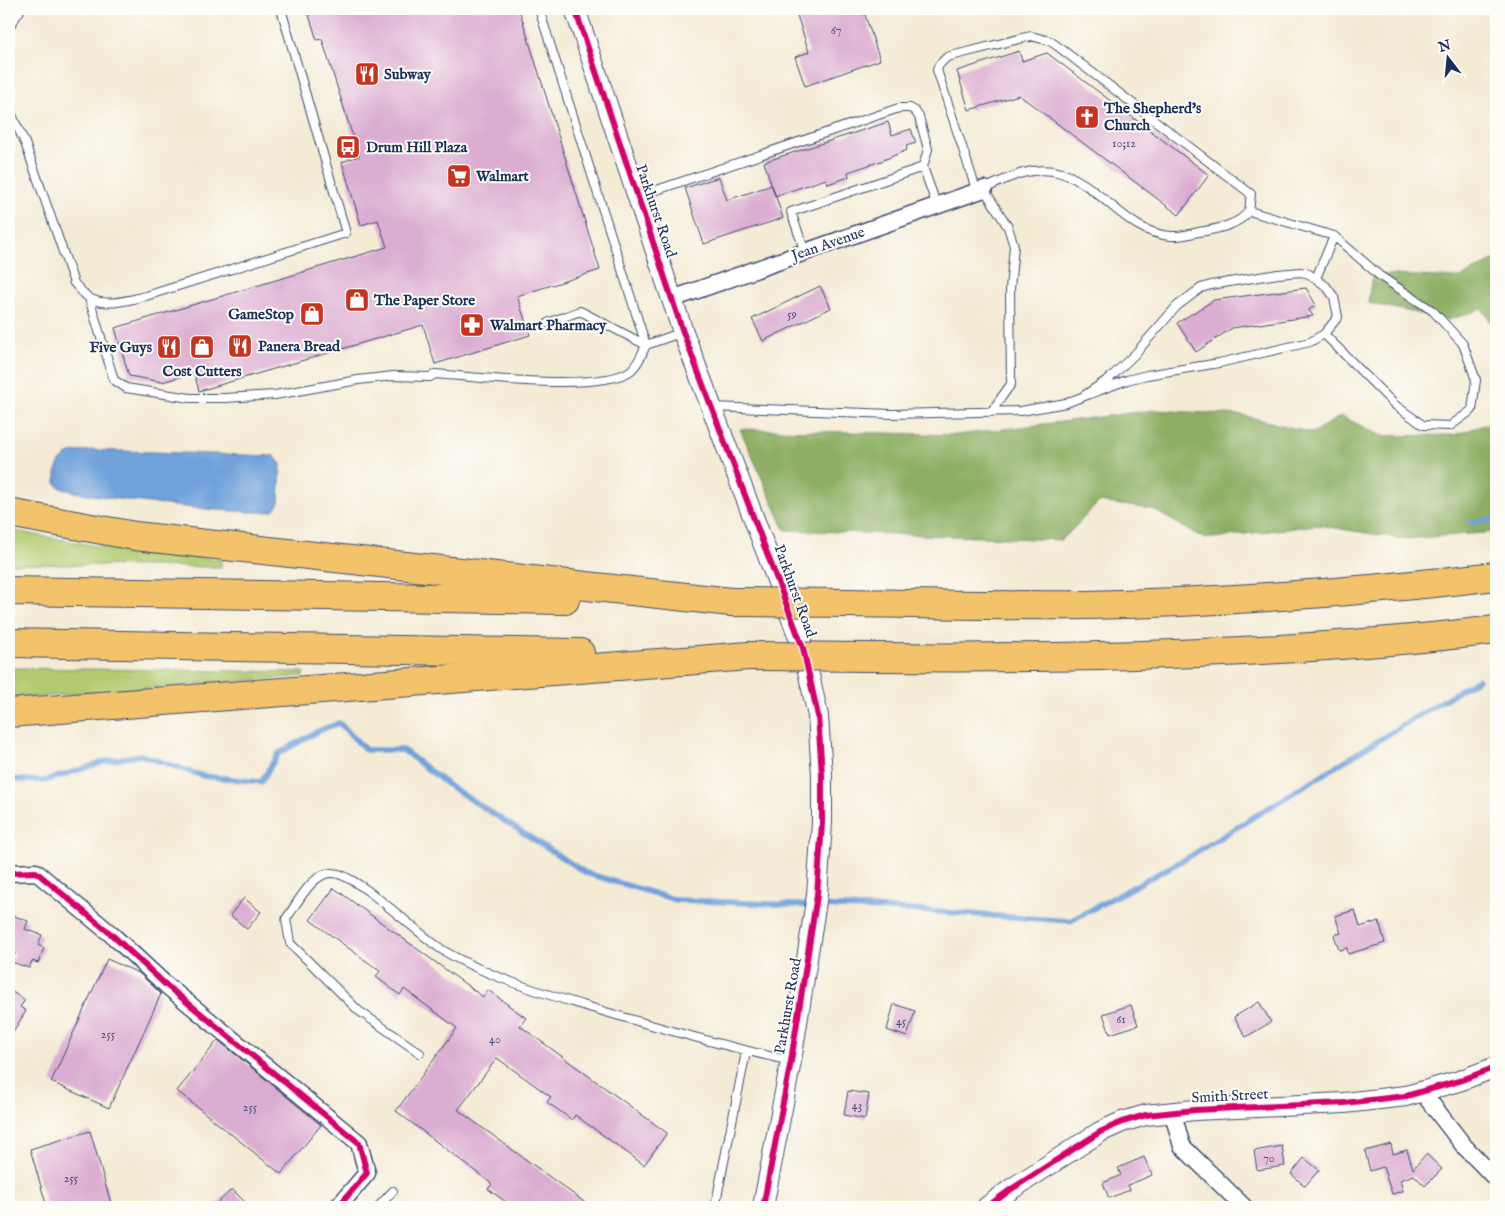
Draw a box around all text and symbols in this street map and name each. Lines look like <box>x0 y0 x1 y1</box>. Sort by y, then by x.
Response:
house number: 67 <box>831 23 841 38</box>
north arrow <box>1422 32 1472 82</box>
text: N <box>1435 36 1453 57</box>
restaurant icon: Subway <box>354 61 380 87</box>
place label: Subway <box>384 65 431 84</box>
place label: The Shepherd's Church <box>1103 99 1202 135</box>
church icon: The Shepherd's Church <box>1074 104 1100 130</box>
bus stop icon: Drum Hill Plaza <box>335 134 361 160</box>
house number: 10;12 <box>1112 136 1136 151</box>
place label: Drum Hill Plaza <box>366 138 468 157</box>
street label: Parkhurst Road <box>631 162 681 261</box>
supermarket icon: Walmart <box>446 163 472 189</box>
place label: Walmart <box>475 167 530 186</box>
street label: Jean Avenue <box>787 223 867 266</box>
shop icon: The Paper Store <box>344 287 370 313</box>
place label: The Paper Store <box>373 291 475 310</box>
shop icon: GameStop <box>299 301 325 327</box>
place label: GameStop <box>228 305 294 324</box>
house number: 59 <box>787 307 797 322</box>
pharmacy icon: Walmart Pharmacy <box>459 312 485 338</box>
place label: Walmart Pharmacy <box>489 316 607 335</box>
restaurant icon: Panera Bread <box>227 333 253 359</box>
restaurant icon: Five Guys <box>156 334 182 360</box>
shop icon: Cost Cutters <box>189 334 215 360</box>
place label: Panera Bread <box>258 337 341 356</box>
place label: Five Guys <box>89 338 153 357</box>
place label: Cost Cutters <box>163 362 242 381</box>
street label: Parkhurst Road <box>769 542 821 641</box>
street label: Parkhurst Road <box>770 955 806 1056</box>
house number: 61 <box>1116 1012 1126 1027</box>
house number: 45 <box>896 1014 907 1029</box>
house number: 255 <box>101 1027 116 1042</box>
house number: 40 <box>489 1032 501 1047</box>
street label: Smith Street <box>1191 1085 1269 1107</box>
house number: 43 <box>852 1098 862 1113</box>
house number: 255 <box>243 1100 258 1115</box>
house number: 70 <box>1263 1151 1275 1166</box>
house number: 255 <box>64 1171 79 1186</box>

